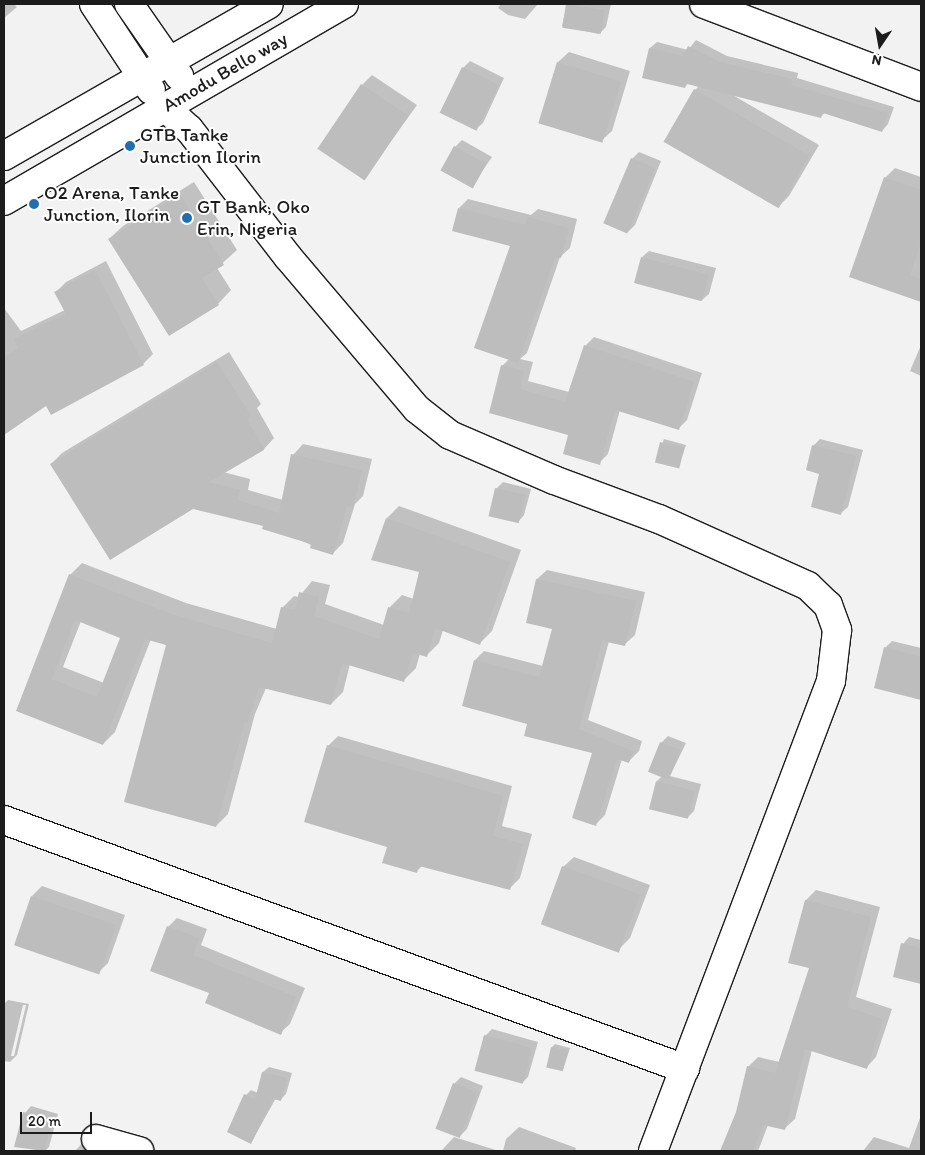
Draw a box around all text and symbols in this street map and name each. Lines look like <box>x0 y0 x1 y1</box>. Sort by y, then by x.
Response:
north arrow <box>855 20 905 70</box>
street label: Amodu Bello way <box>159 27 291 117</box>
text: N <box>870 51 883 69</box>
place label: GTB Tanke Junction Ilorin <box>140 124 261 168</box>
marker: GTB Tanke Junction Ilorin <box>124 140 136 152</box>
place label: O2 Arena, Tanke Junction, Ilorin <box>44 182 177 226</box>
place label: GT Bank, Oko Erin, Nigeria <box>197 196 310 240</box>
marker: O2 Arena, Tanke Junction, Ilorin <box>28 198 40 210</box>
marker: GT Bank, Oko Erin, Nigeria <box>181 212 193 224</box>
scale bar <box>22 1102 95 1134</box>
text: 20 m <box>28 1112 61 1130</box>

